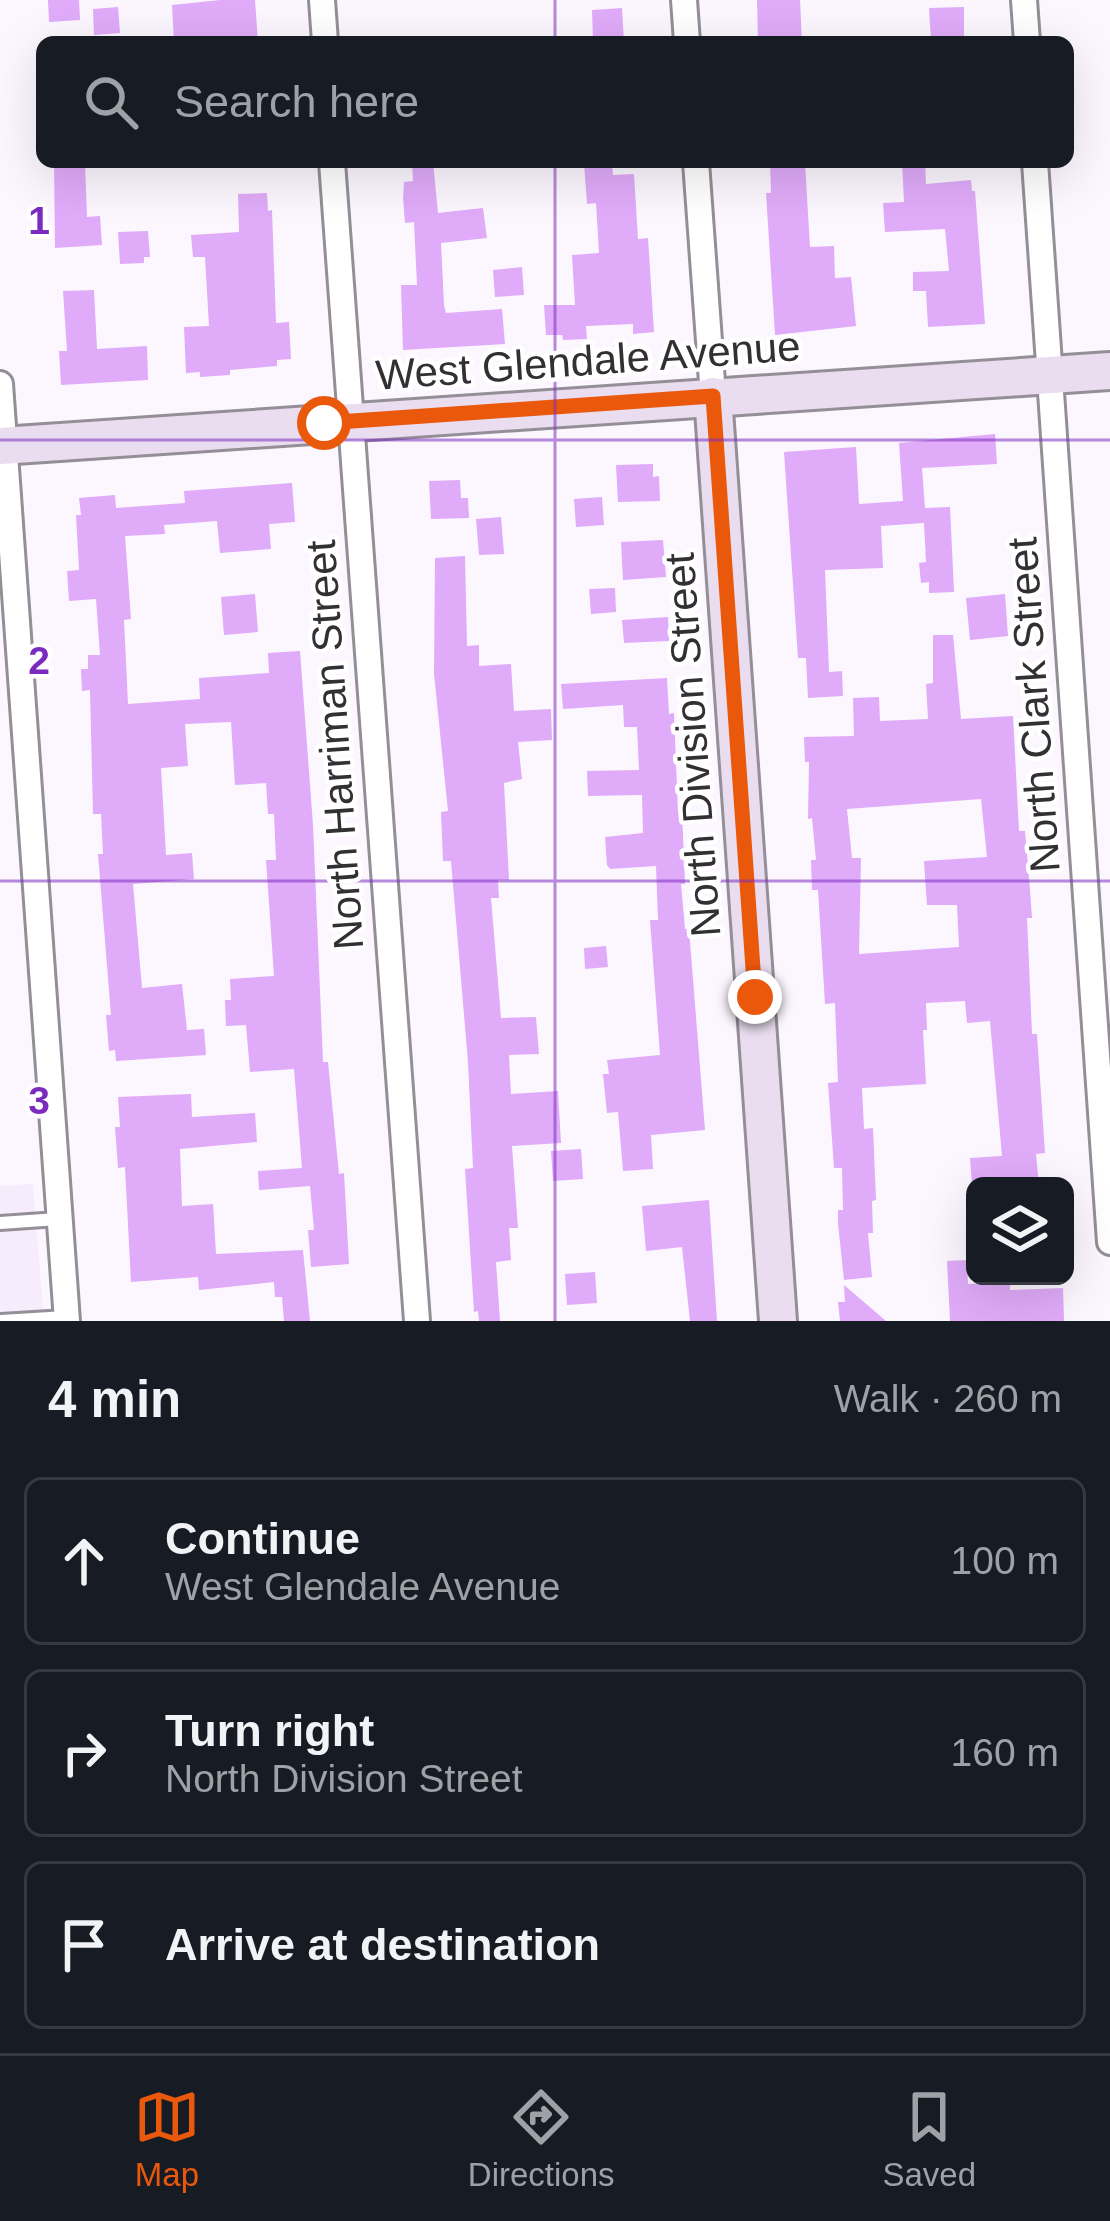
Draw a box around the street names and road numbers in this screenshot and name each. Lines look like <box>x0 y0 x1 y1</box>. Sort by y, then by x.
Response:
street label: West Glendale Avenue <box>374 322 802 399</box>
street label: North Clark Street <box>998 535 1069 874</box>
street label: North Harriman Street <box>297 538 372 952</box>
street label: North Division Street <box>656 551 729 939</box>

